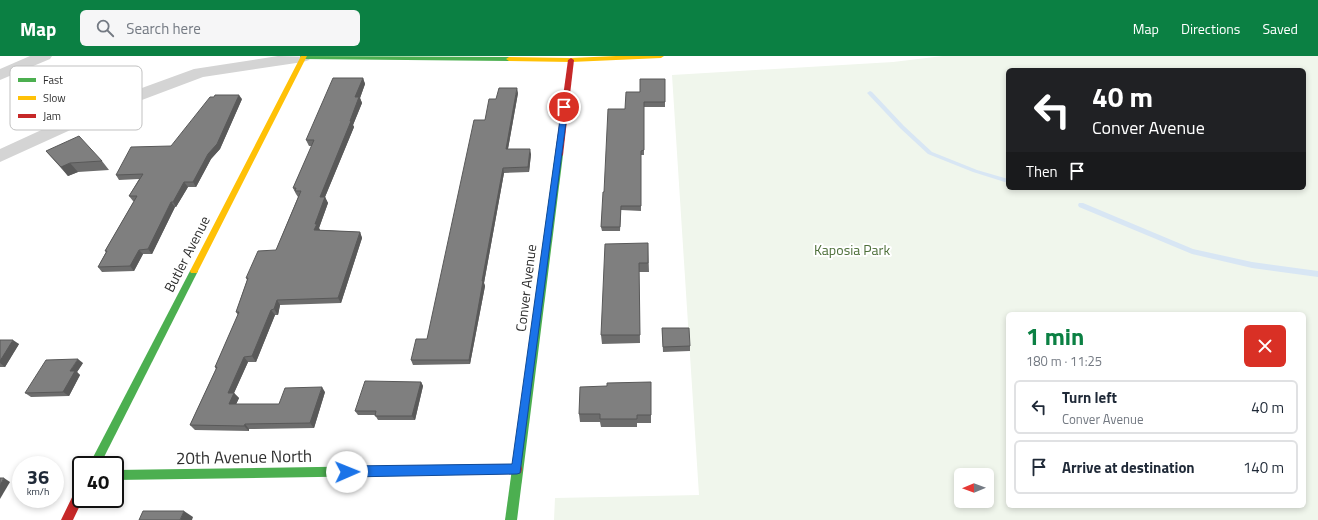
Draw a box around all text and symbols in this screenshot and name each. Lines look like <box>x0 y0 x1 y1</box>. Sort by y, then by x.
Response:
search box <box>80 10 360 46</box>
text: Map <box>20 14 56 43</box>
icon: search <box>94 17 116 39</box>
text: Search here <box>126 17 201 40</box>
text: Map <box>1133 18 1159 39</box>
text: Directions <box>1181 18 1240 39</box>
text: Saved <box>1262 18 1298 39</box>
legend <box>10 66 142 130</box>
text: Fast <box>43 72 63 88</box>
text: 40 m <box>1092 75 1153 118</box>
icon: left <box>1026 84 1078 136</box>
text: Slow <box>43 90 66 106</box>
pin <box>547 90 581 124</box>
icon: arrive <box>553 96 575 118</box>
text: Jam <box>43 108 61 124</box>
text: Conver Avenue <box>1092 114 1205 141</box>
text: Then <box>1026 160 1058 183</box>
icon: arrive <box>1066 160 1088 182</box>
street label: Butler Avenue <box>158 212 215 296</box>
park label: Kaposia Park <box>814 239 890 260</box>
street label: Conver Avenue <box>510 243 541 333</box>
text: 1 min <box>1026 318 1084 354</box>
button: close <box>1244 325 1286 367</box>
text: 180 m · 11:25 <box>1026 351 1102 371</box>
text: Turn left <box>1062 386 1117 409</box>
icon: left <box>1028 396 1050 418</box>
text: 40 m <box>1251 396 1284 419</box>
text: Conver Avenue <box>1062 409 1143 429</box>
street label: 20th Avenue North <box>176 443 312 471</box>
position arrow <box>326 451 368 493</box>
speed limit sign: 40 <box>72 456 124 508</box>
icon: arrive <box>1028 456 1050 478</box>
text: Arrive at destination <box>1062 456 1195 479</box>
text: 140 m <box>1243 456 1284 479</box>
text: 36 <box>27 461 49 492</box>
north arrow <box>954 468 994 508</box>
map controls <box>954 468 994 508</box>
text: km/h <box>27 484 49 499</box>

